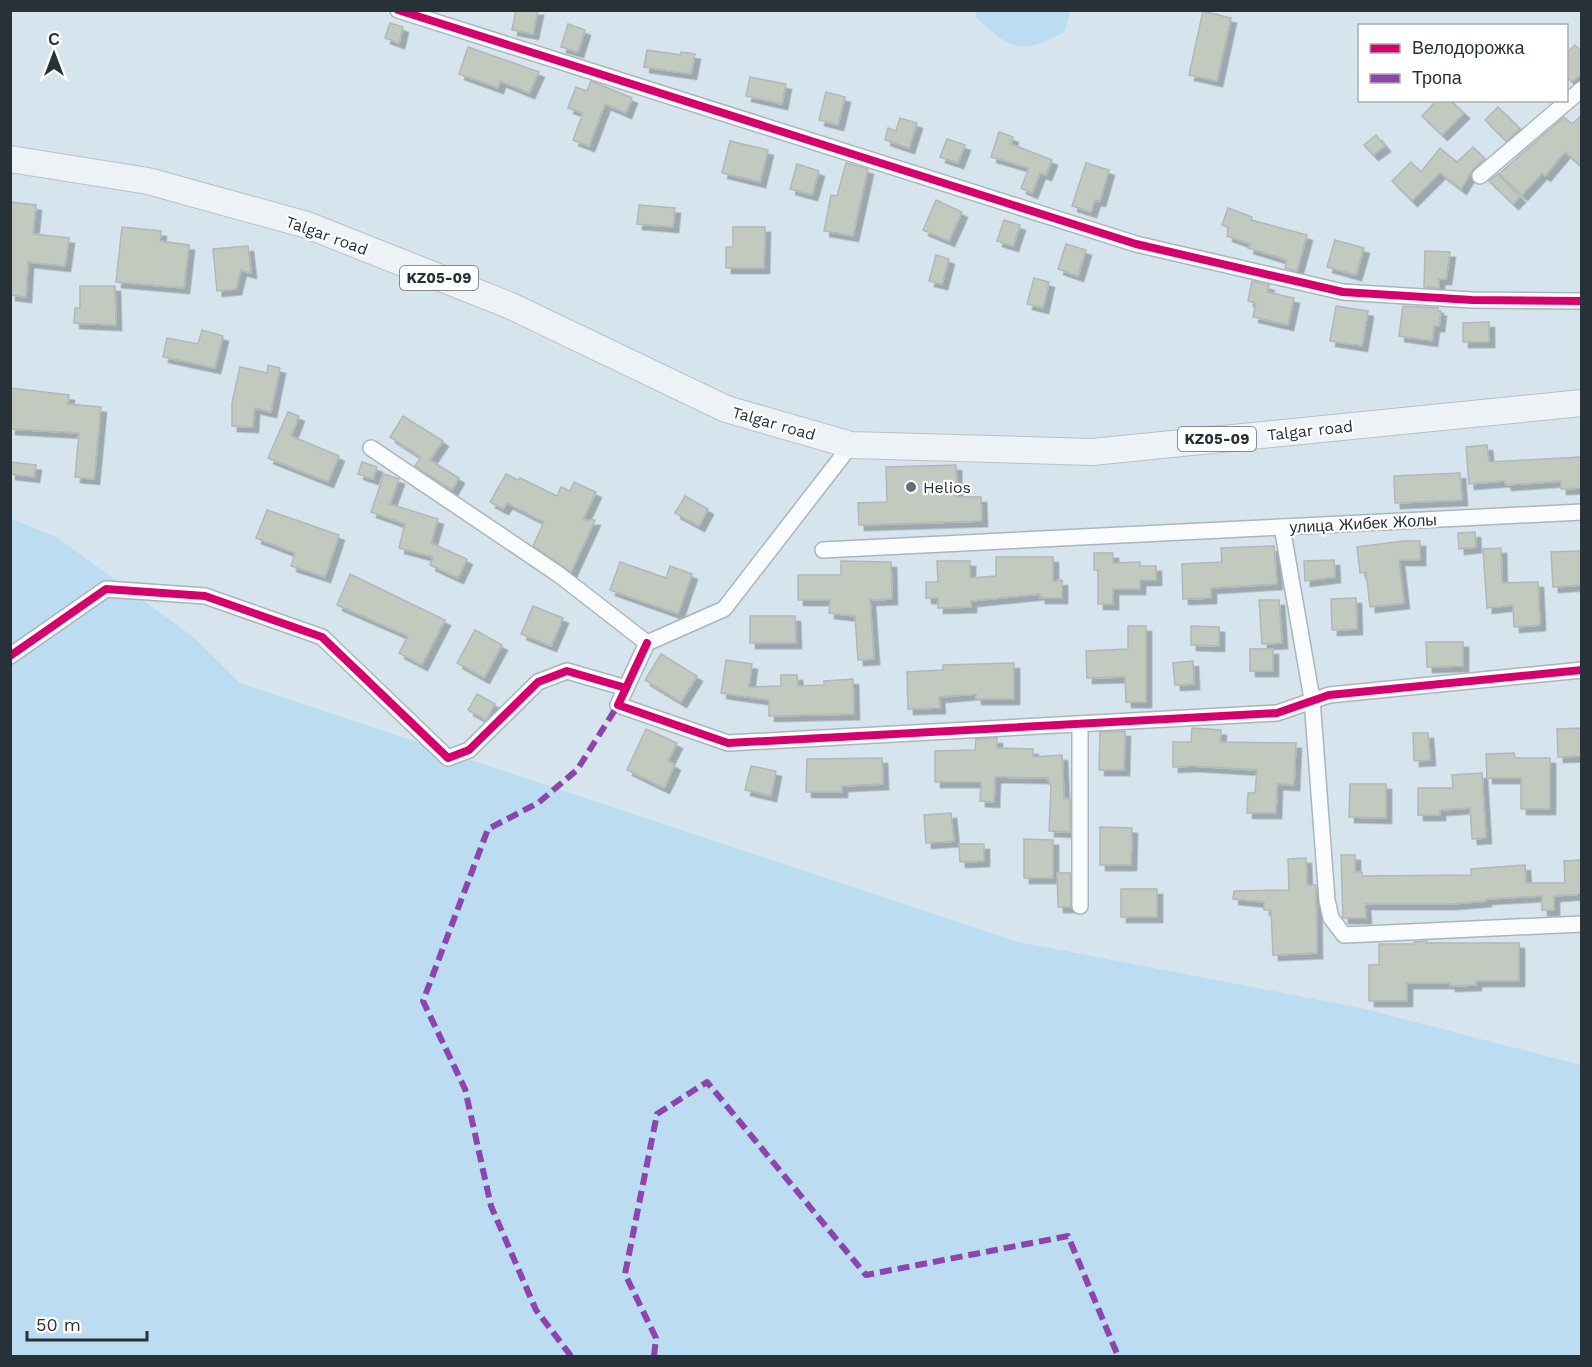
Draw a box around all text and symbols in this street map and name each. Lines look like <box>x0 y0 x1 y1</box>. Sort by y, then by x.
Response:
north arrow <box>24 24 84 84</box>
legend <box>1358 24 1568 102</box>
text: С <box>48 30 60 49</box>
text: Велодорожка <box>1412 37 1525 58</box>
text: Тропа <box>1412 67 1463 88</box>
street label: Talgar road <box>283 212 371 259</box>
road number: KZ05-09 <box>400 266 478 290</box>
street label: Talgar road <box>730 402 818 444</box>
street label: Talgar road <box>1266 417 1354 444</box>
road number: KZ05-09 <box>1178 427 1256 451</box>
place label: Helios <box>923 478 971 497</box>
marker: Helios <box>904 480 918 494</box>
street label: улица Жибек Жолы <box>1289 510 1437 537</box>
scale bar <box>27 1304 147 1342</box>
text: 50 m <box>36 1314 81 1335</box>

